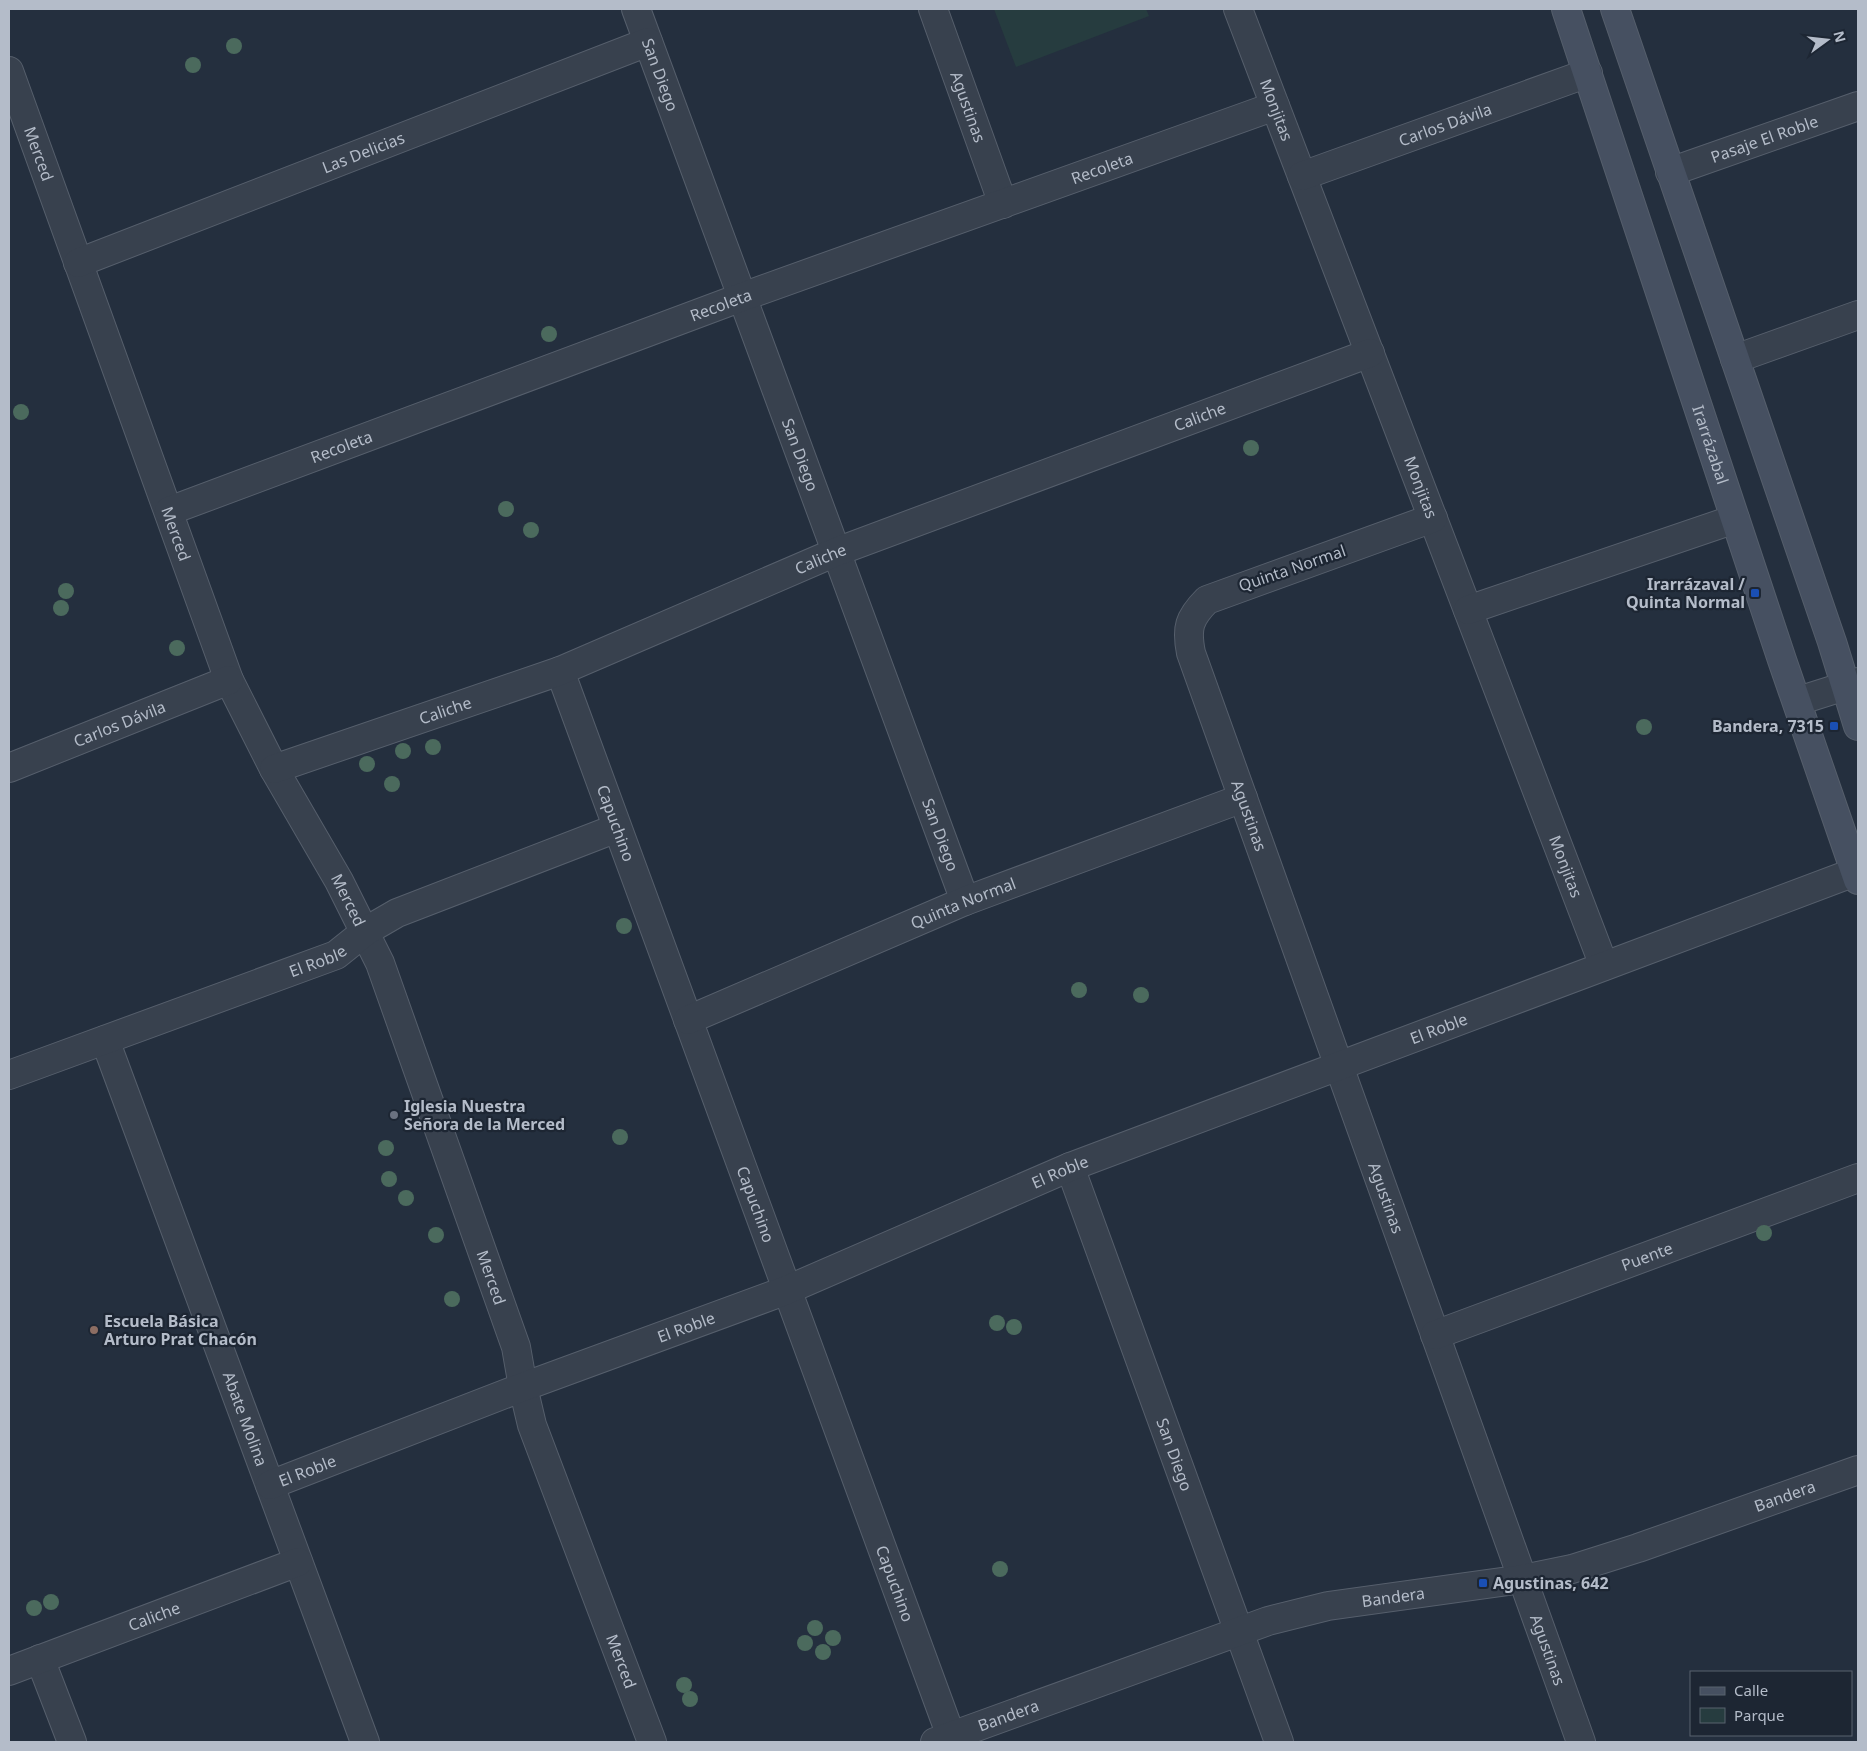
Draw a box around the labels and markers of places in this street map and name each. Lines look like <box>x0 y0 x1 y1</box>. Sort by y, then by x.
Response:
place label: Irarrázaval / Quinta Normal <box>1626 573 1745 613</box>
marker: Irarrázaval / Quinta Normal <box>1749 587 1761 599</box>
place label: Bandera, 7315 <box>1712 715 1824 737</box>
marker: Bandera, 7315 <box>1828 720 1840 732</box>
place label: Iglesia Nuestra Señora de la Merced <box>404 1095 565 1135</box>
marker: Iglesia Nuestra Señora de la Merced <box>388 1109 400 1121</box>
place label: Escuela Básica Arturo Prat Chacón <box>104 1310 257 1350</box>
marker: Escuela Básica Arturo Prat Chacón <box>88 1324 100 1336</box>
place label: Agustinas, 642 <box>1493 1572 1609 1594</box>
marker: Agustinas, 642 <box>1477 1577 1489 1589</box>

